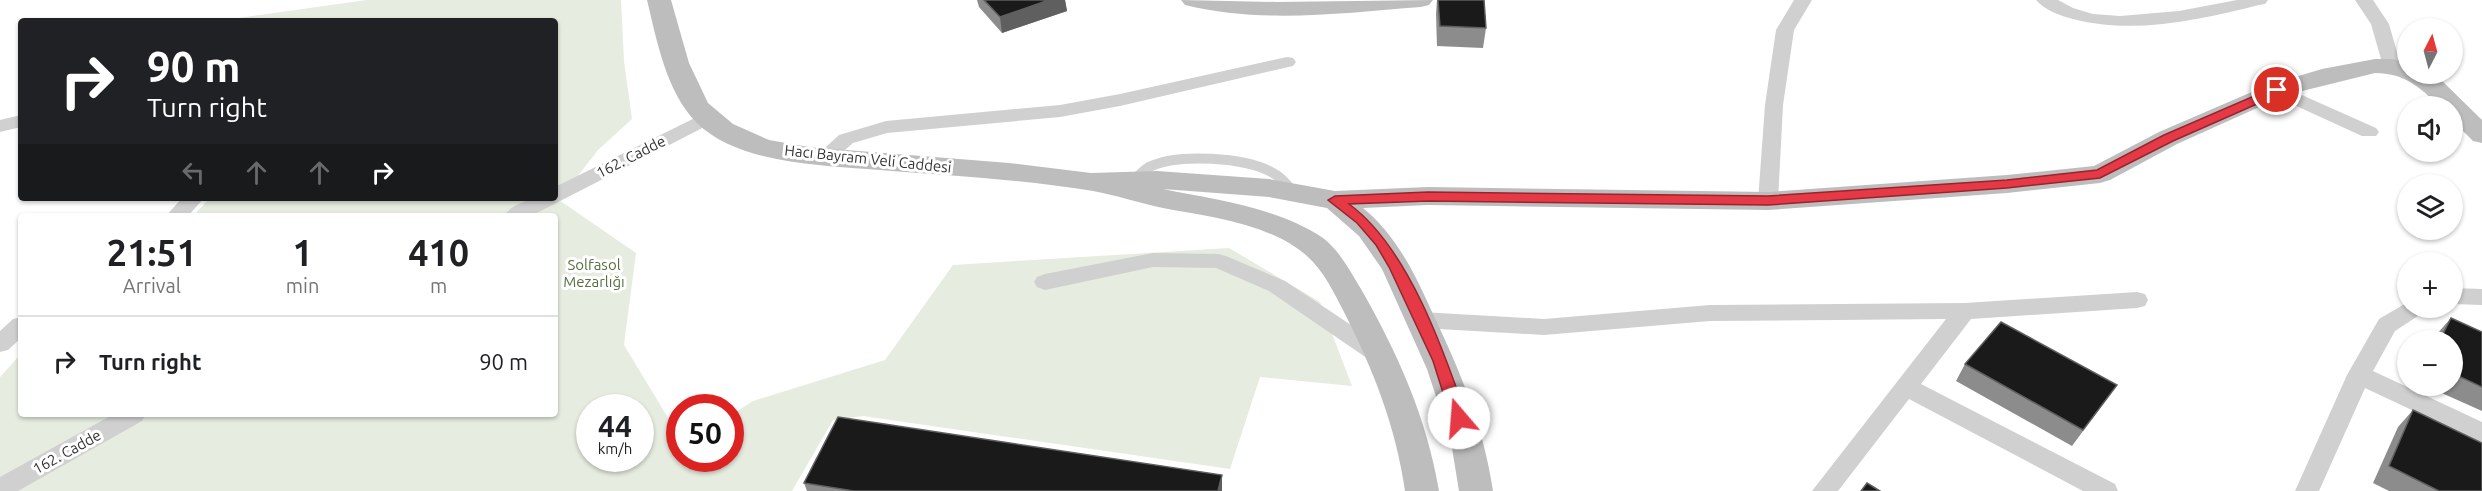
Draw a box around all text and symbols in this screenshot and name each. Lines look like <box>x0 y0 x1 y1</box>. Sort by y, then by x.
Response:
north arrow <box>2397 18 2463 84</box>
map controls <box>2397 18 2463 396</box>
icon: right <box>48 42 126 120</box>
text: 90 m <box>147 43 241 90</box>
pin <box>2251 64 2302 115</box>
icon: arrive <box>2260 73 2293 106</box>
text: Turn right <box>147 92 267 122</box>
button: sound <box>2397 96 2463 162</box>
street label: 162. Cadde <box>593 132 668 181</box>
street label: Hacı Bayram Veli Caddesi <box>784 141 952 176</box>
icon: left <box>177 156 210 189</box>
icon: ahead <box>240 156 273 189</box>
icon: ahead <box>303 156 336 189</box>
icon: right <box>366 156 399 189</box>
button: layers <box>2397 174 2463 240</box>
text: 21:51 <box>107 232 197 273</box>
text: 1 <box>292 232 313 273</box>
text: 410 <box>408 232 469 273</box>
button: + <box>2397 252 2463 318</box>
park label: Solfasol Mezarlığı <box>563 256 625 290</box>
text: Arrival <box>123 274 181 297</box>
text: min <box>286 274 319 297</box>
text: m <box>430 274 447 297</box>
button: − <box>2397 330 2463 396</box>
icon: right <box>48 345 81 378</box>
text: Turn right <box>99 349 201 374</box>
text: 90 m <box>479 349 528 374</box>
position arrow <box>1427 386 1491 450</box>
speed limit sign: 50 <box>666 394 744 472</box>
text: 44 <box>598 409 632 443</box>
street label: 162. Cadde <box>30 426 104 477</box>
text: km/h <box>598 440 632 457</box>

